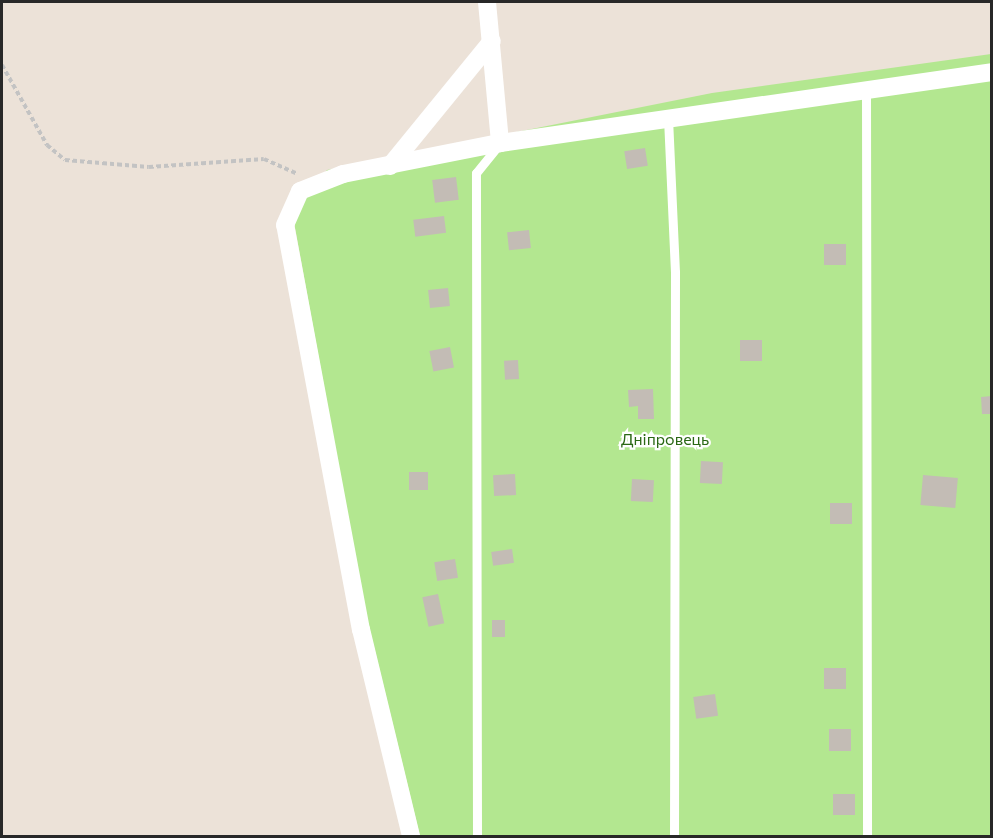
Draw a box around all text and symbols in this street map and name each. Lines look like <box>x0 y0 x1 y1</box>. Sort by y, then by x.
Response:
park label: Дніпровець <box>621 429 709 449</box>

